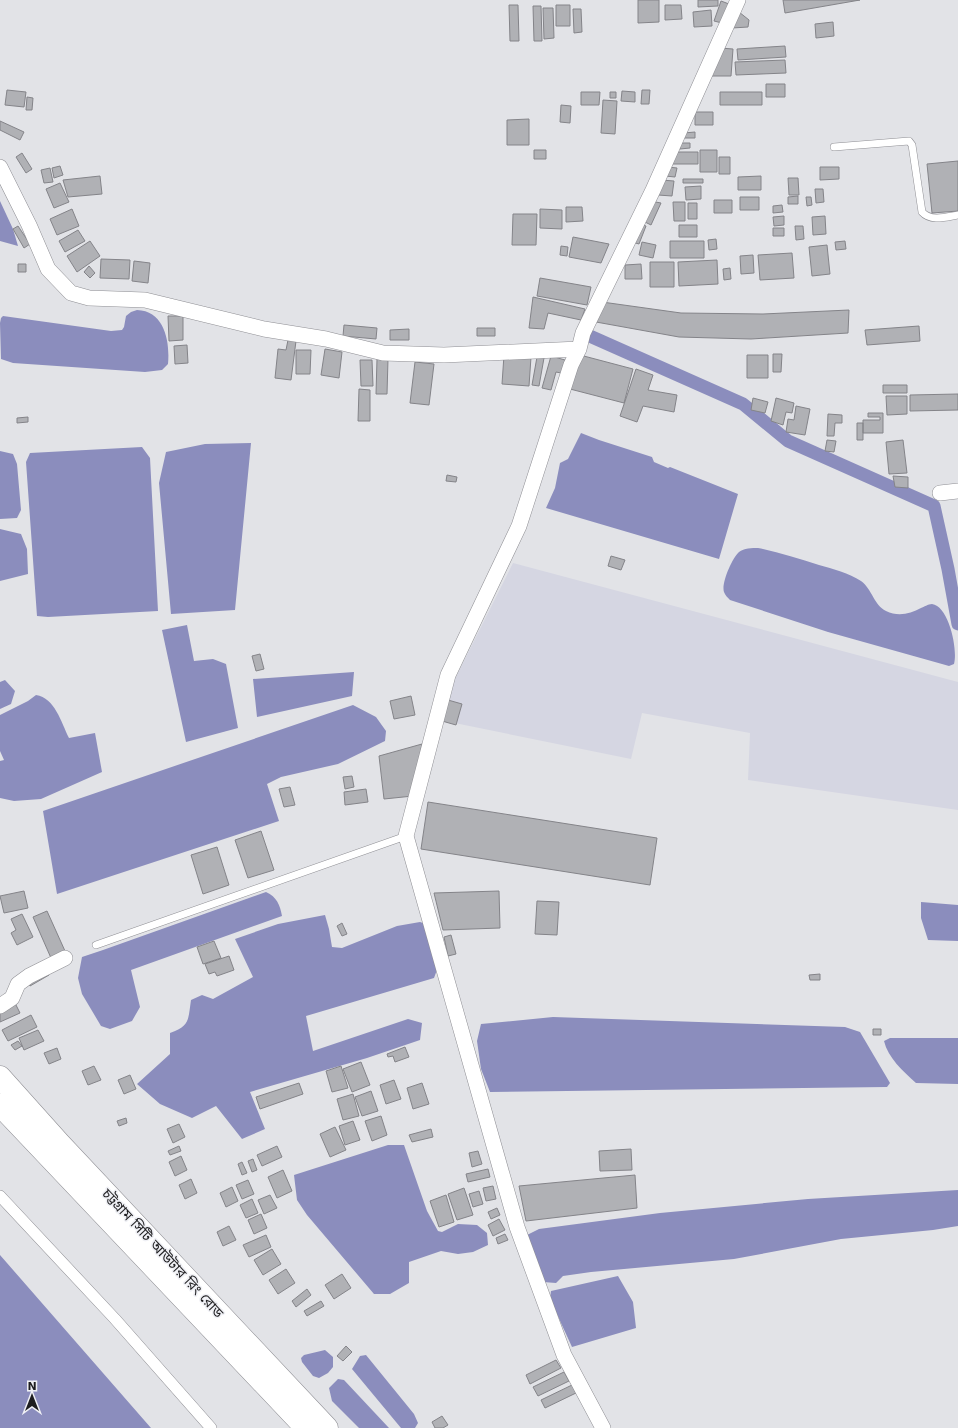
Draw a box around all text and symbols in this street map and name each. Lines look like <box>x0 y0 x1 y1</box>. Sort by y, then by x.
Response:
street label: চট্টগ্রাম সিটি আউটার রিং রোড <box>98 1185 228 1321</box>
north arrow <box>12 1376 52 1416</box>
text: N <box>27 1380 37 1393</box>

